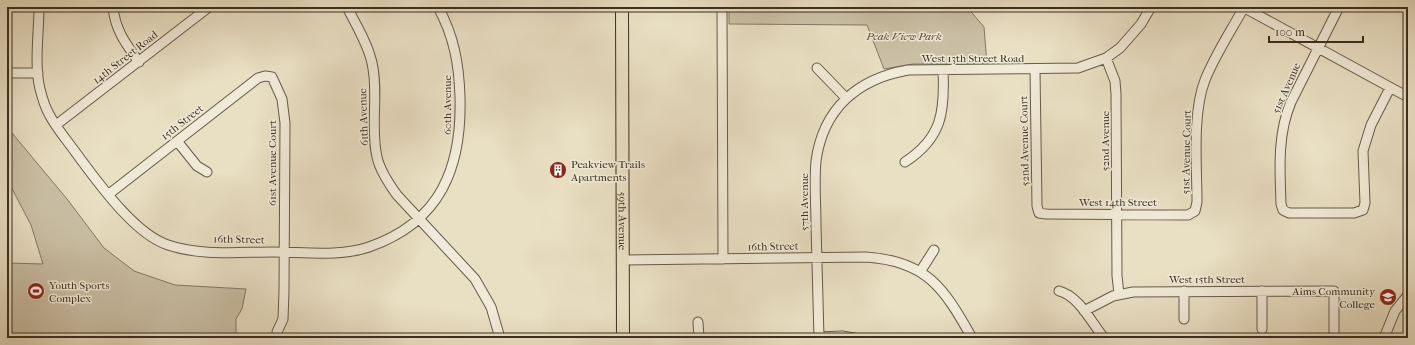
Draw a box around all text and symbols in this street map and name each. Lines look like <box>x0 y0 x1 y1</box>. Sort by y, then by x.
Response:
scale bar <box>1269 18 1363 44</box>
text: 100 m <box>1275 25 1305 39</box>
street label: 14th Street Road <box>90 27 161 87</box>
park label: Peak View Park <box>865 30 942 43</box>
street label: West 13th Street Road <box>921 52 1025 65</box>
street label: 51st Avenue <box>1269 60 1304 116</box>
street label: 60th Avenue <box>441 74 454 135</box>
street label: 61th Avenue <box>356 87 371 146</box>
street label: 52nd Avenue Court <box>1017 95 1032 186</box>
street label: 15th Street <box>159 102 206 143</box>
street label: 52nd Avenue <box>1099 110 1112 171</box>
street label: 51st Avenue Court <box>1179 110 1194 194</box>
street label: 61st Avenue Court <box>266 120 279 206</box>
place label: Peakview Trails Apartments <box>570 158 645 184</box>
building icon: Peakview Trails Apartments <box>548 160 568 180</box>
street label: 57th Avenue <box>798 172 811 231</box>
street label: 59th Avenue <box>616 192 629 251</box>
street label: West 14th Street <box>1078 196 1157 209</box>
street label: 16th Street <box>213 233 265 246</box>
street label: 16th Street <box>747 240 799 253</box>
street label: West 15th Street <box>1168 273 1245 286</box>
place label: Youth Sports Complex <box>48 279 109 305</box>
sports icon: Youth Sports Complex <box>26 281 46 301</box>
place label: Aims Community College <box>1291 285 1376 311</box>
school or university icon: Aims Community College <box>1378 287 1398 307</box>

